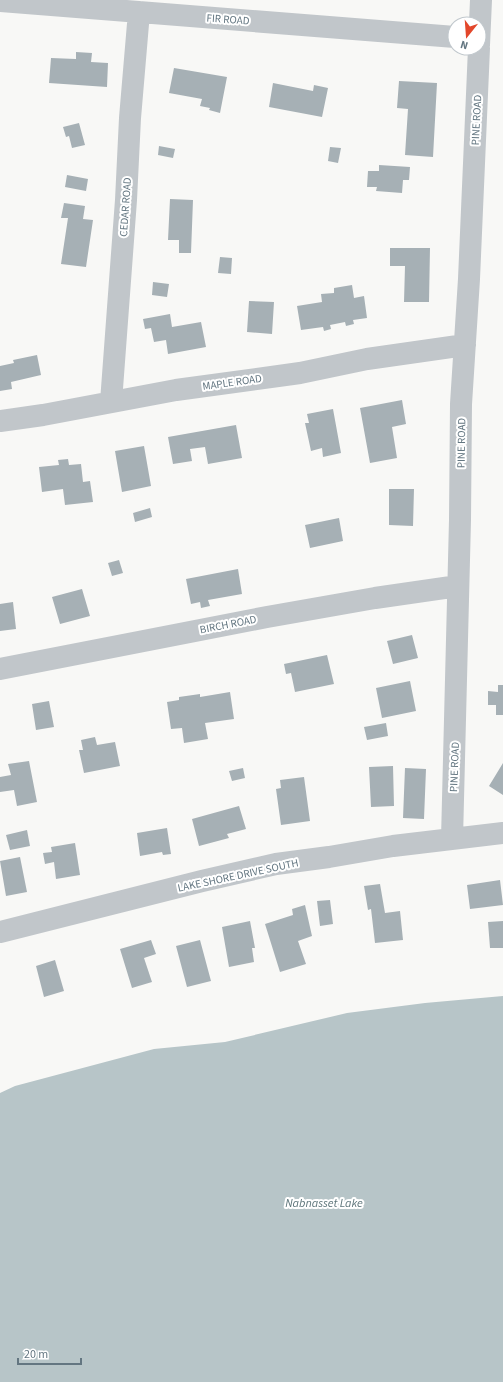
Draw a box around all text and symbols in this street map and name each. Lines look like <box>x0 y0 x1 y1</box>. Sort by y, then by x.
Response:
street label: FIR ROAD <box>206 11 250 28</box>
north arrow <box>447 16 487 56</box>
text: N <box>459 37 470 53</box>
street label: PINE ROAD <box>468 94 485 146</box>
street label: CEDAR ROAD <box>116 177 135 237</box>
street label: MAPLE ROAD <box>201 371 263 394</box>
street label: PINE ROAD <box>454 417 469 468</box>
street label: BIRCH ROAD <box>198 612 258 637</box>
street label: PINE ROAD <box>446 741 463 792</box>
street label: LAKE SHORE DRIVE SOUTH <box>176 855 300 896</box>
water label: Nabnasset Lake <box>285 1195 363 1212</box>
scale bar <box>18 1340 81 1366</box>
text: 20 m <box>24 1346 48 1363</box>

